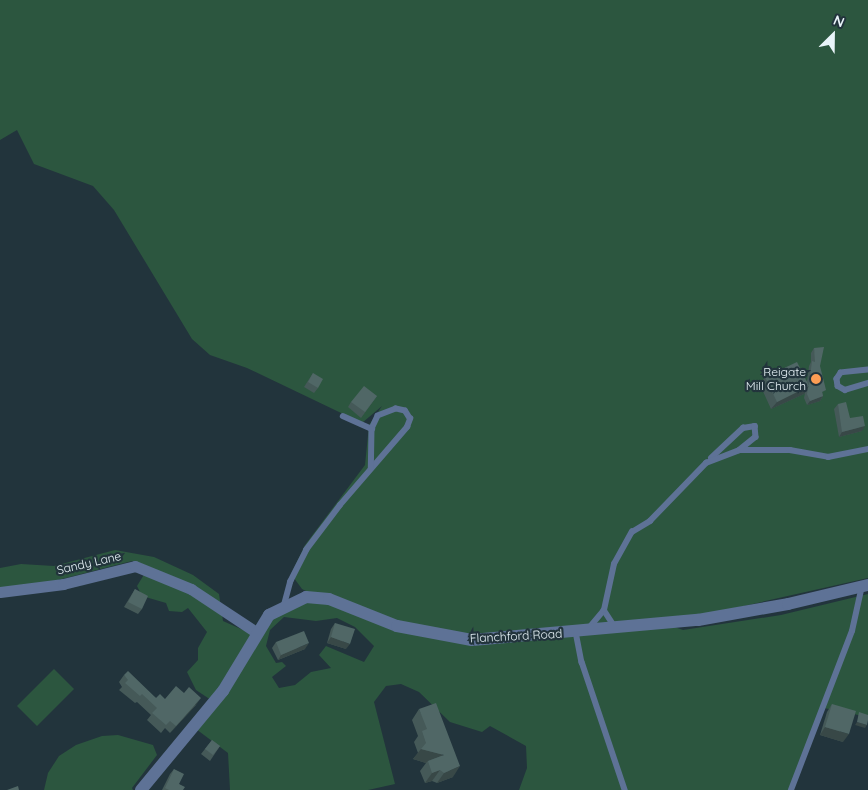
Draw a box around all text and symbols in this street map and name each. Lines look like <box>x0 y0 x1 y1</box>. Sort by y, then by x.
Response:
north arrow <box>808 10 858 60</box>
text: N <box>831 11 847 31</box>
place label: Reigate Mill Church <box>746 365 806 393</box>
marker: Reigate Mill Church <box>810 373 822 385</box>
street label: Sandy Lane <box>55 549 123 577</box>
street label: Flanchford Road <box>469 626 563 646</box>

